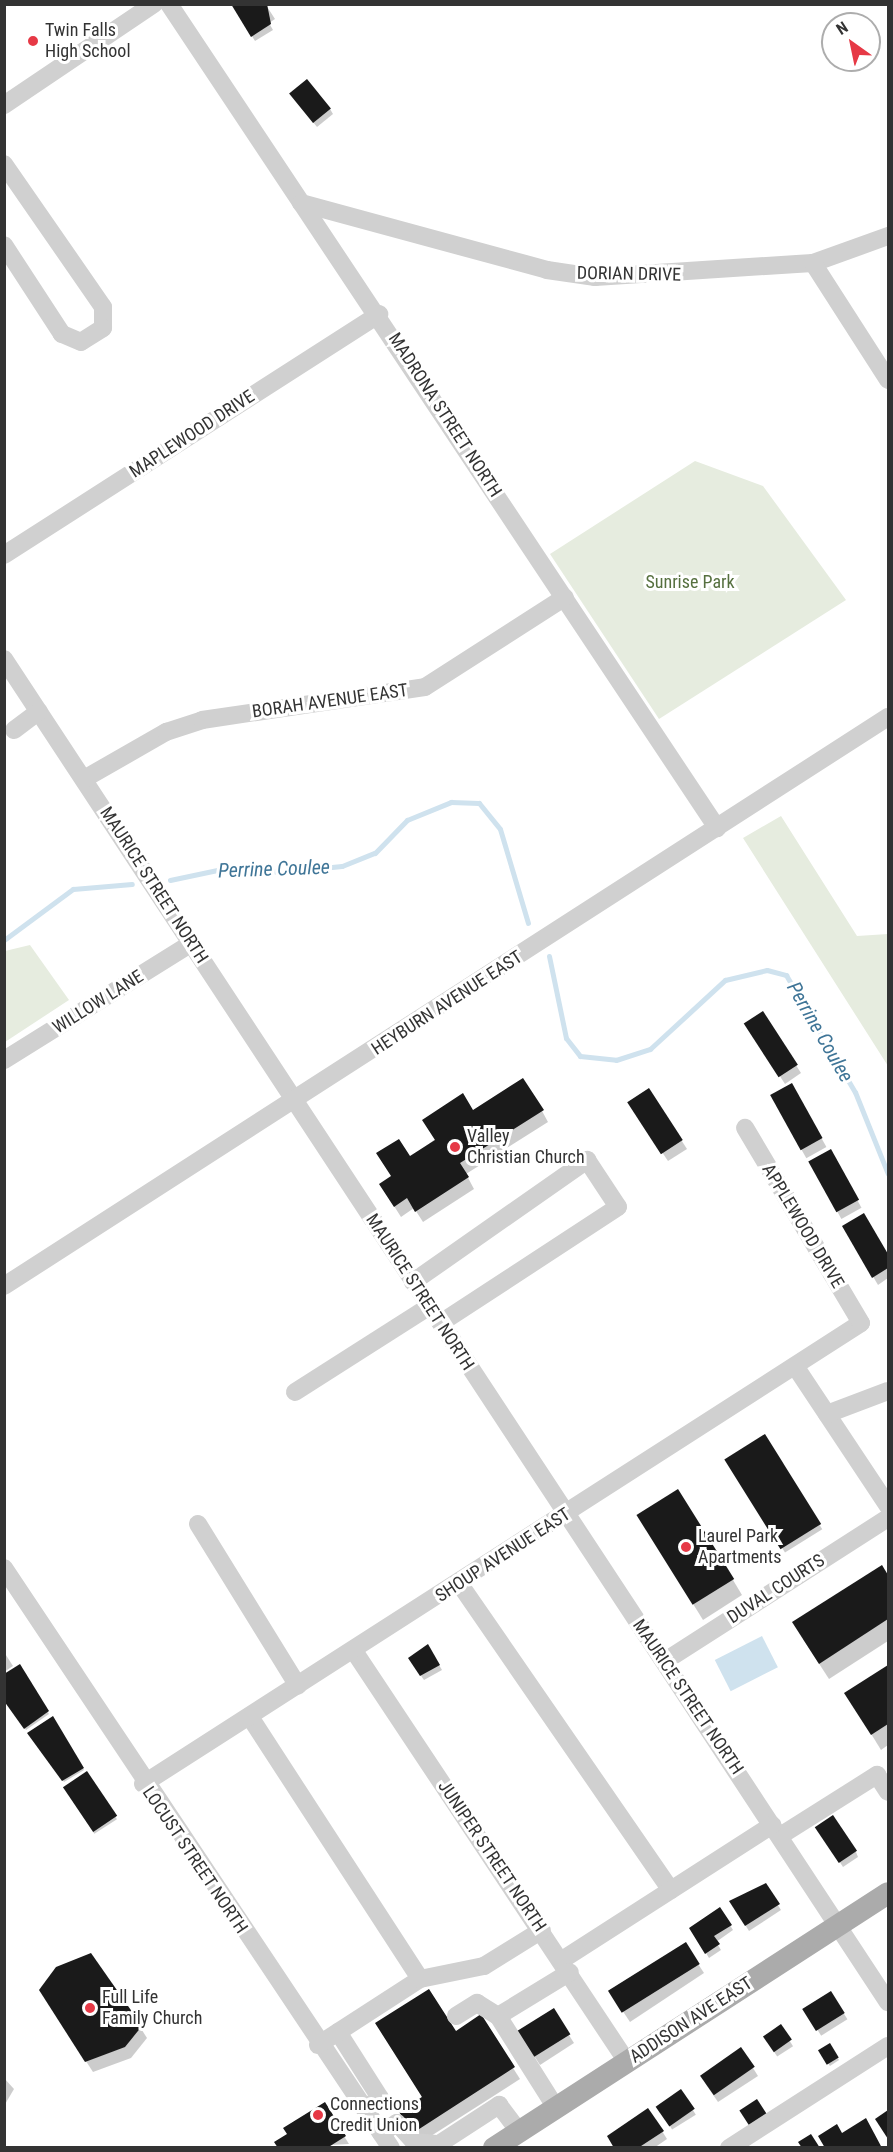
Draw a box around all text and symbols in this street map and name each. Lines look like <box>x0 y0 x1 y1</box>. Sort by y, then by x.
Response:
north arrow <box>821 12 881 72</box>
text: N <box>833 18 851 39</box>
place label: Twin Falls High School <box>45 20 131 63</box>
marker: Twin Falls High School <box>26 34 40 48</box>
street label: DORIAN DRIVE <box>577 262 681 286</box>
street label: MADRONA STREET NORTH <box>384 329 506 501</box>
street label: MAPLEWOOD DRIVE <box>125 386 259 482</box>
park label: Sunrise Park <box>645 571 735 593</box>
street label: BORAH AVENUE EAST <box>251 679 409 723</box>
street label: MAURICE STREET NORTH <box>95 803 213 967</box>
water label: Perrine Coulee <box>218 855 330 883</box>
street label: HEYBURN AVENUE EAST <box>368 946 526 1060</box>
street label: WILLOW LANE <box>49 966 147 1038</box>
water label: Perrine Coulee <box>782 978 858 1086</box>
place label: Valley Christian Church <box>467 1126 585 1168</box>
marker: Valley Christian Church <box>448 1140 462 1154</box>
street label: APPLEWOOD DRIVE <box>757 1160 849 1292</box>
street label: MAURICE STREET NORTH <box>361 1210 479 1374</box>
street label: SHOUP AVENUE EAST <box>431 1503 575 1607</box>
place label: Laurel Park Apartments <box>698 1526 781 1568</box>
marker: Laurel Park Apartments <box>679 1540 693 1554</box>
street label: DUVAL COURTS <box>723 1550 829 1628</box>
street label: MAURICE STREET NORTH <box>628 1615 748 1779</box>
street label: JUNIPER STREET NORTH <box>433 1776 551 1936</box>
street label: LOCUST STREET NORTH <box>138 1782 252 1938</box>
street label: ADDISON AVE EAST <box>626 1972 756 2068</box>
place label: Full Life Family Church <box>102 1987 202 2030</box>
marker: Full Life Family Church <box>83 2001 97 2015</box>
place label: Connections Credit Union <box>330 2094 419 2136</box>
marker: Connections Credit Union <box>311 2108 325 2122</box>

